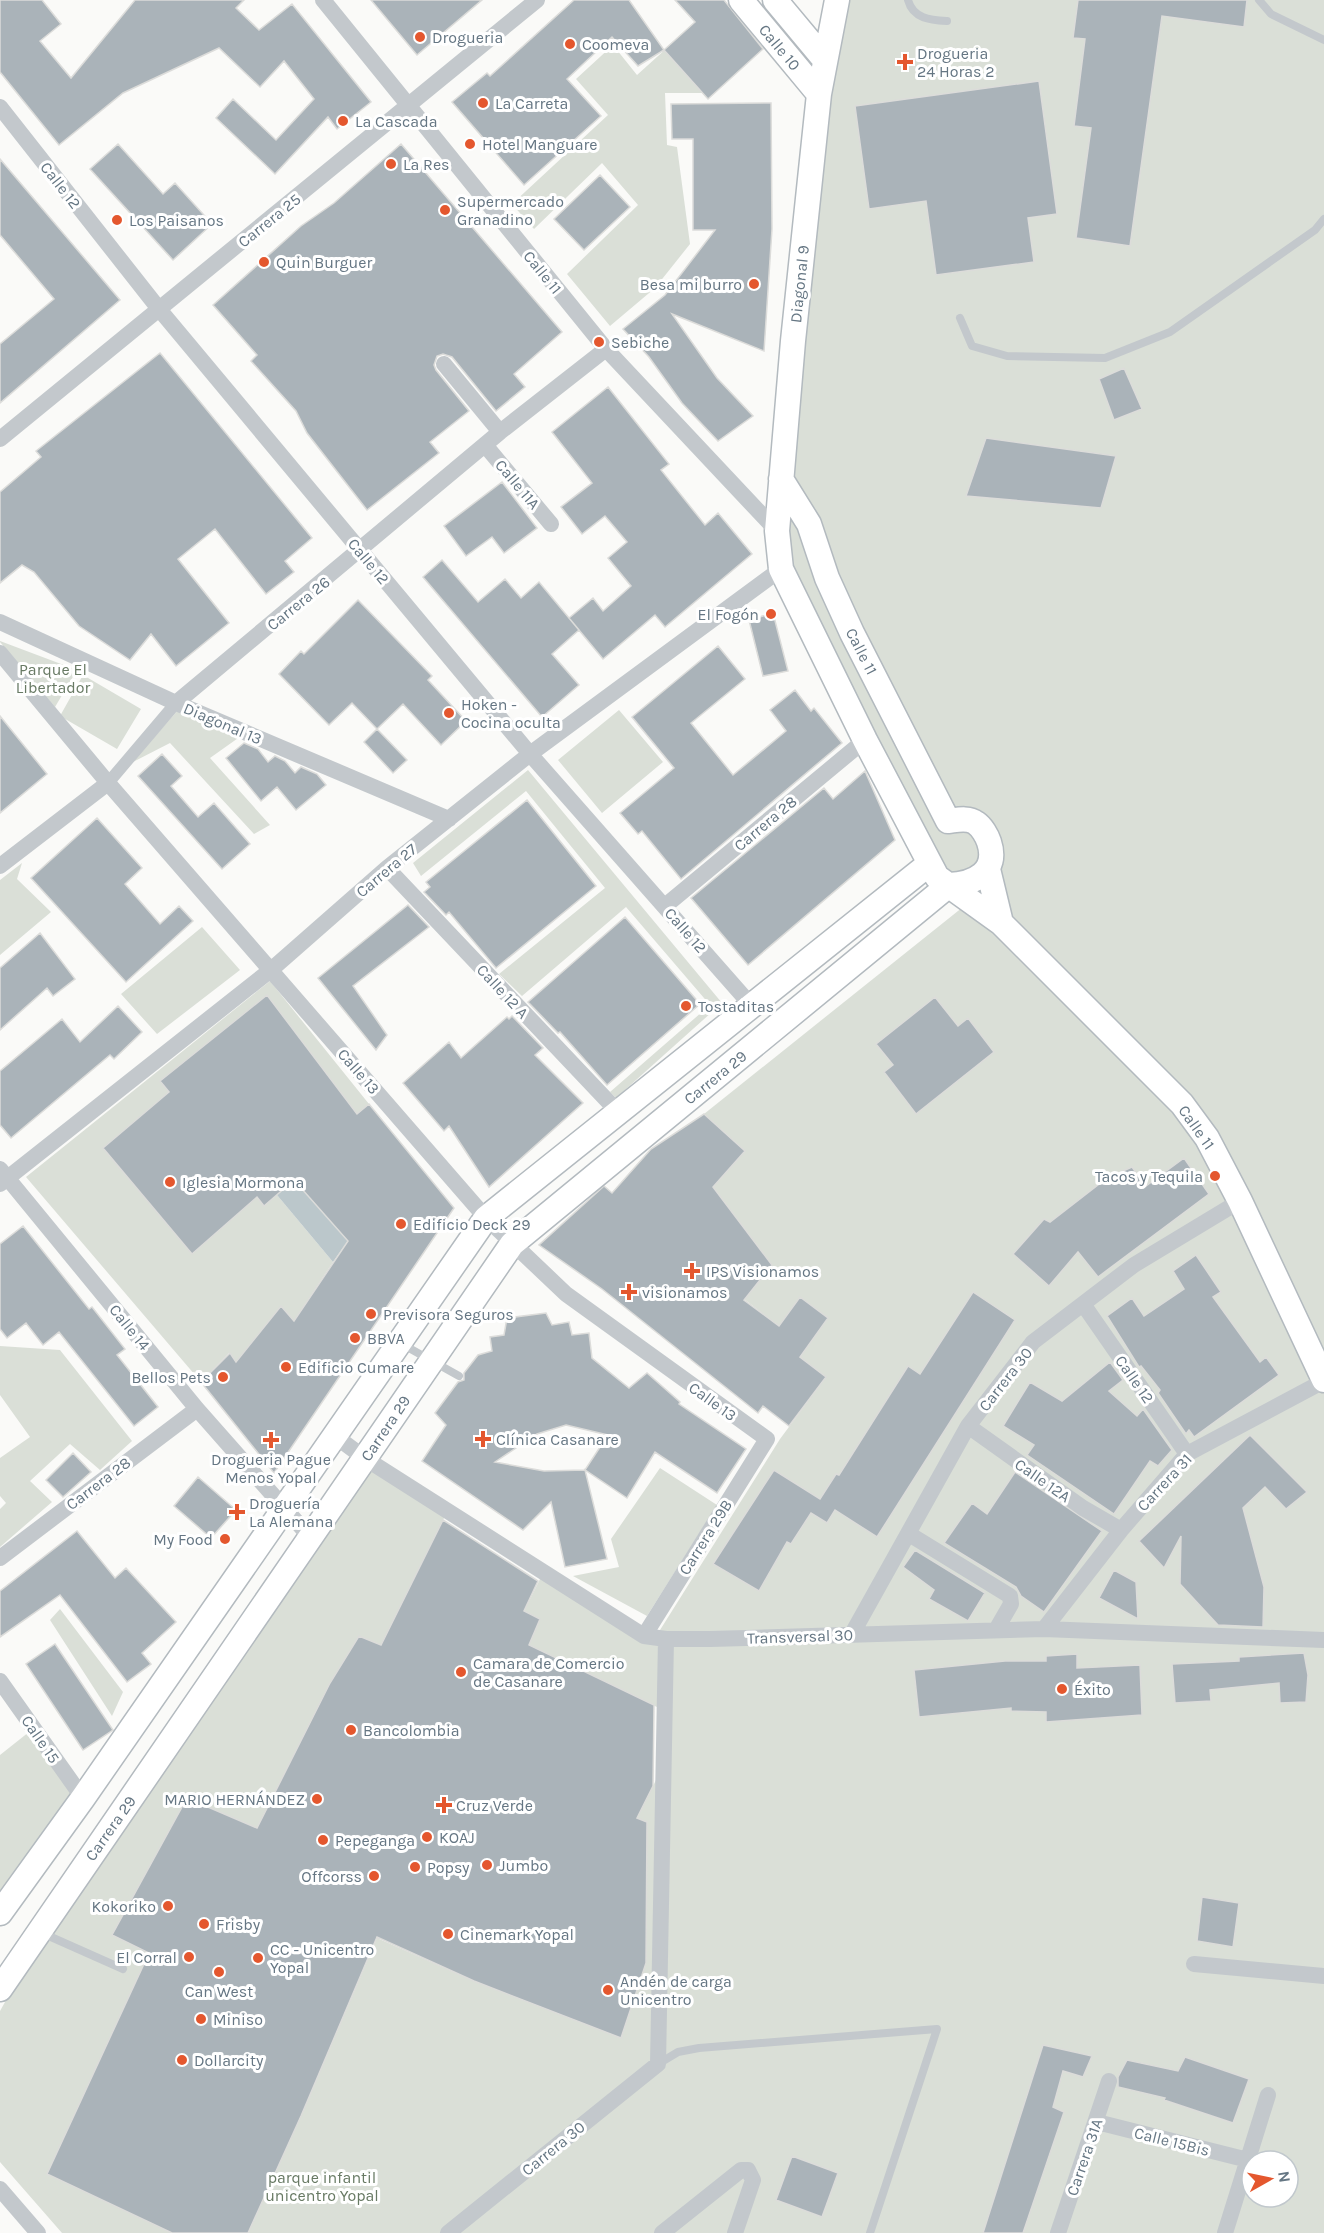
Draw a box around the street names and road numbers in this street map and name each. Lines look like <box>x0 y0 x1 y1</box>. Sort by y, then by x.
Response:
street label: Calle 10 <box>755 20 804 74</box>
street label: Calle 12 <box>36 158 85 212</box>
street label: Carrera 25 <box>234 189 304 251</box>
street label: Diagonal 9 <box>786 244 813 324</box>
street label: Calle 11 <box>519 247 566 298</box>
street label: Calle 11A <box>491 455 544 513</box>
street label: Calle 12 <box>344 534 393 588</box>
street label: Carrera 26 <box>263 572 334 634</box>
street label: Calle 11 <box>842 625 881 678</box>
street label: Diagonal 13 <box>181 698 265 748</box>
street label: Carrera 28 <box>730 792 801 855</box>
street label: Carrera 27 <box>352 839 421 901</box>
street label: Calle 12 <box>661 904 711 957</box>
street label: Calle 12 A <box>473 960 532 1022</box>
street label: Calle 13 <box>334 1045 384 1098</box>
street label: Carrera 29 <box>680 1046 751 1108</box>
street label: Calle 11 <box>1174 1101 1219 1153</box>
street label: Calle 14 <box>105 1300 154 1354</box>
street label: Carrera 30 <box>975 1344 1036 1415</box>
street label: Calle 12 <box>1111 1352 1158 1407</box>
street label: Calle 13 <box>685 1378 740 1425</box>
street label: Carrera 29 <box>356 1392 414 1465</box>
street label: Carrera 31 <box>1133 1450 1196 1515</box>
street label: Carrera 28 <box>62 1453 134 1514</box>
street label: Calle 12A <box>1011 1454 1074 1506</box>
street label: Carrera 29B <box>675 1496 736 1578</box>
street label: Transversal 30 <box>747 1625 853 1648</box>
street label: Calle 15 <box>17 1712 64 1767</box>
street label: Carrera 29 <box>81 1792 140 1865</box>
street label: Carrera 31A <box>1062 2116 1107 2198</box>
street label: Carrera 30 <box>518 2117 589 2180</box>
street label: Calle 15Bis <box>1132 2123 1212 2160</box>

